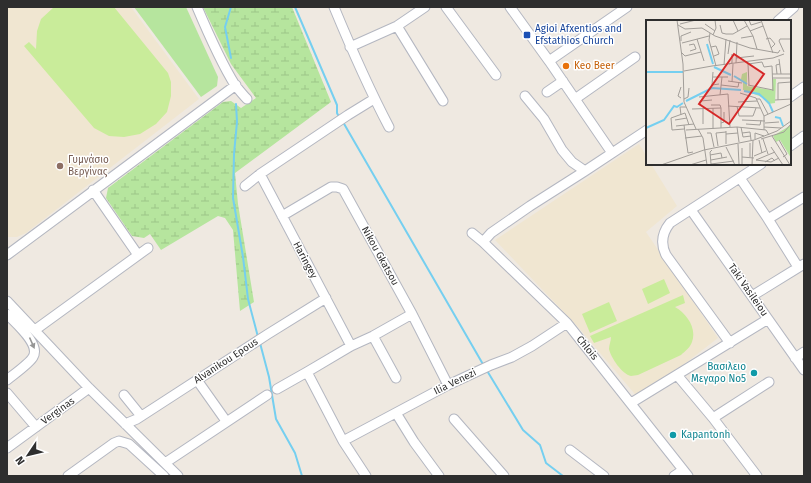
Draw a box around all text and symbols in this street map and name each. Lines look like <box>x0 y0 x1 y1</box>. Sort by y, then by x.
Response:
inset map <box>646 20 791 165</box>
place label: Agioi Afxentios and Efstathios Church <box>535 23 622 47</box>
marker: Agioi Afxentios and Efstathios Church <box>522 30 532 40</box>
place label: Keo Beer <box>574 60 615 72</box>
marker: Keo Beer <box>561 61 571 71</box>
place label: Γυμνάσιο Βεργίνας <box>68 153 109 178</box>
marker: Γυμνάσιο Βεργίνας <box>55 161 65 171</box>
street label: Nikou Gkatsou <box>359 224 401 288</box>
street label: Haringey <box>290 239 320 281</box>
street label: Taki Vasileiou <box>725 261 771 319</box>
street label: Chlois <box>574 334 601 363</box>
street label: Alvanikou Epous <box>192 336 261 386</box>
one-way arrow <box>29 338 35 349</box>
place label: Βασιλειο Μεγαρο Νο5 <box>691 361 746 385</box>
street label: Ilia Venezi <box>432 366 478 397</box>
marker: Βασιλειο Μεγαρο Νο5 <box>749 368 759 378</box>
street label: Verginas <box>39 395 77 427</box>
place label: Kapantonh <box>681 429 730 441</box>
marker: Kapantonh <box>668 430 678 440</box>
north arrow <box>8 435 48 475</box>
text: N <box>13 454 28 467</box>

